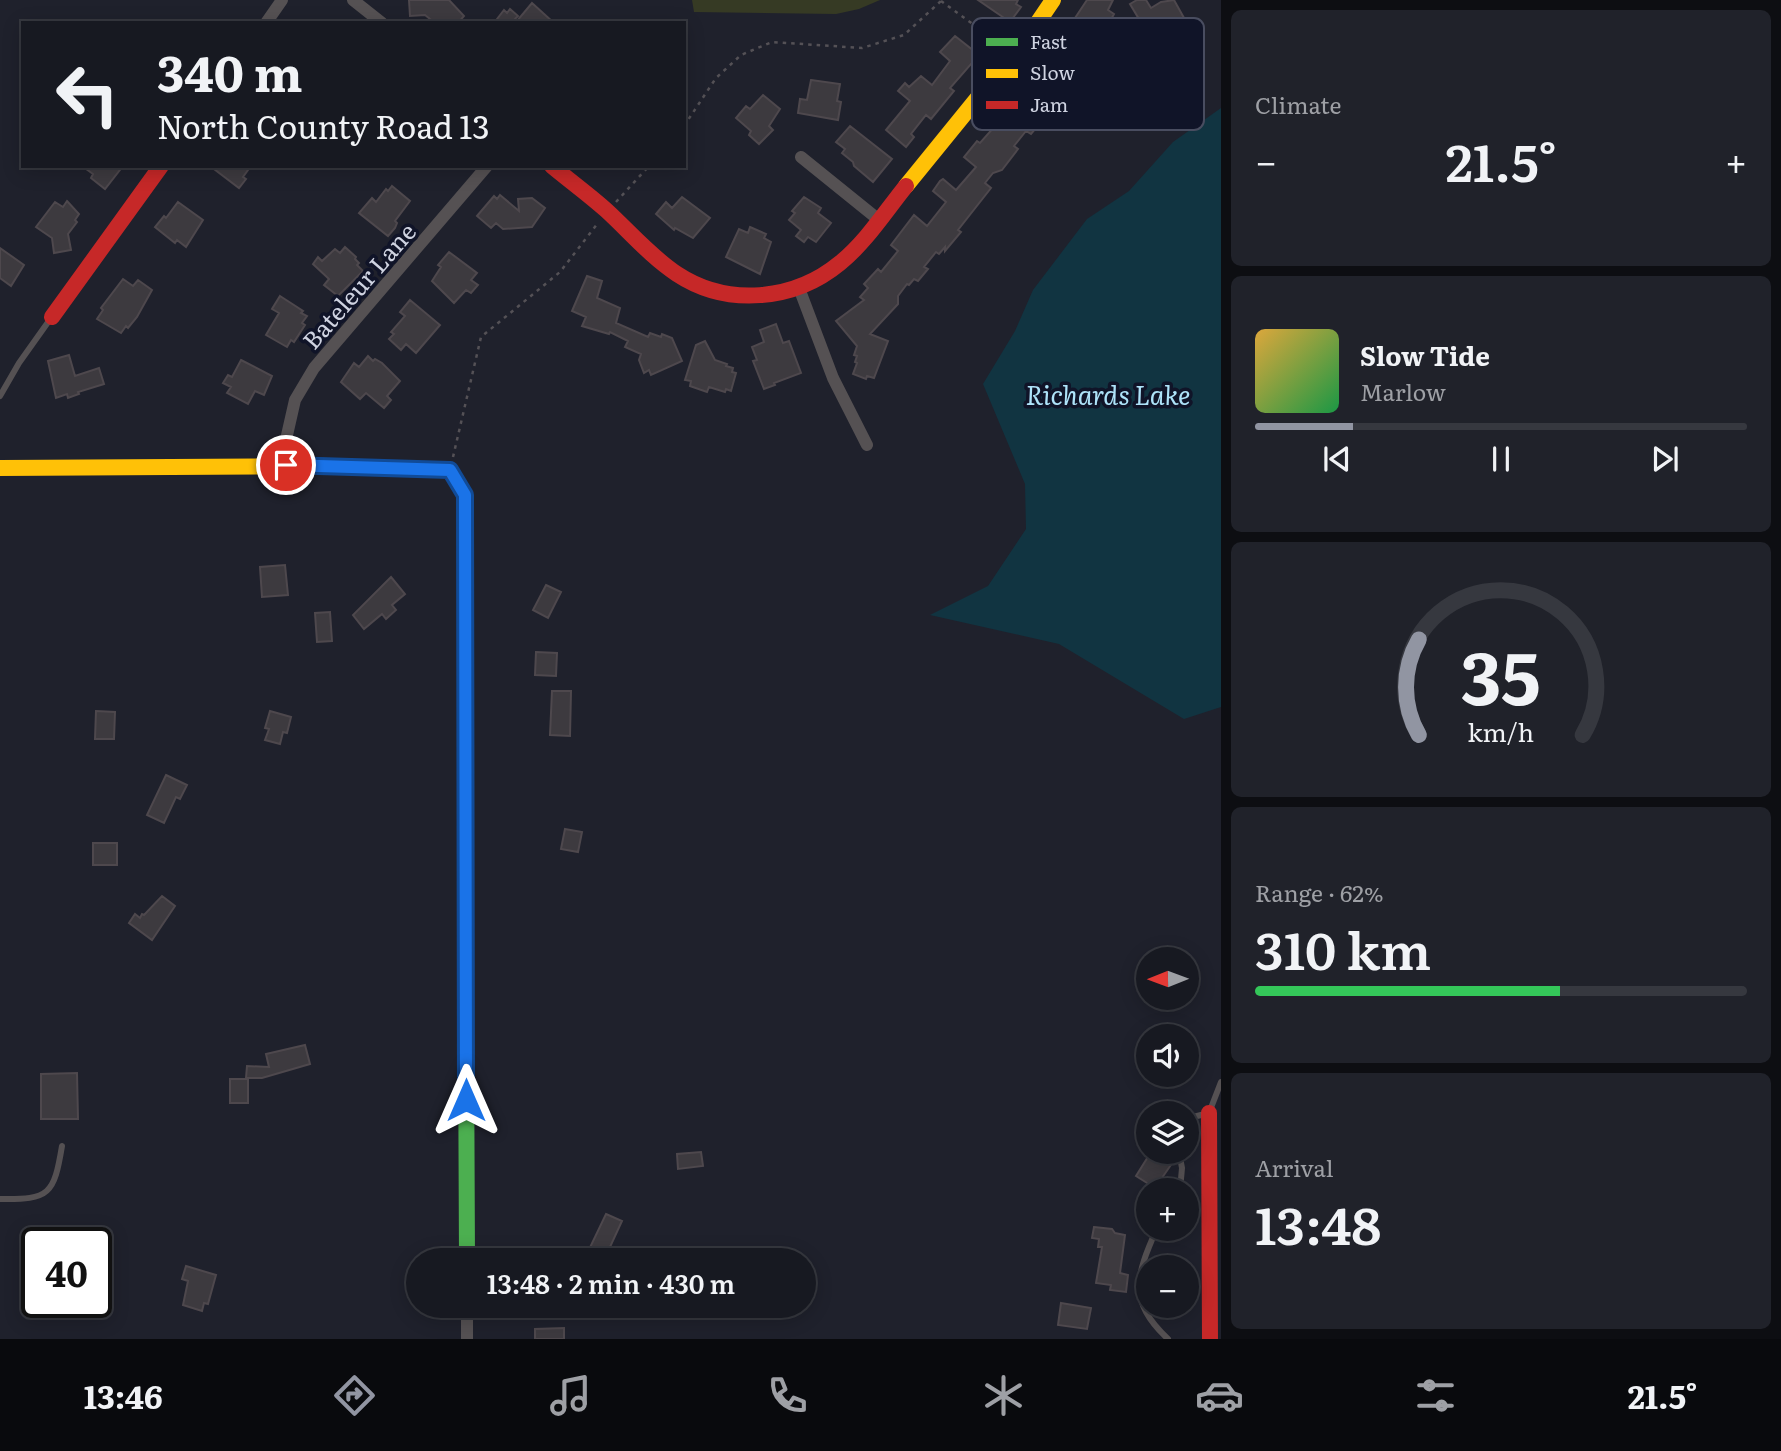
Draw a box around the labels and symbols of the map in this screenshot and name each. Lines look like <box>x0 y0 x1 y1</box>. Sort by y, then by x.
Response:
legend <box>972 18 1204 130</box>
text: Fast <box>1030 27 1067 55</box>
text: Slow <box>1030 58 1075 86</box>
text: Jam <box>1030 90 1068 118</box>
street label: Bateleur Lane <box>293 214 423 356</box>
water label: Richards Lake <box>1026 374 1190 413</box>
pin <box>256 435 316 495</box>
north arrow <box>1136 947 1199 1010</box>
position arrow <box>429 1063 503 1137</box>
speed limit sign: 40 <box>21 1227 112 1318</box>

